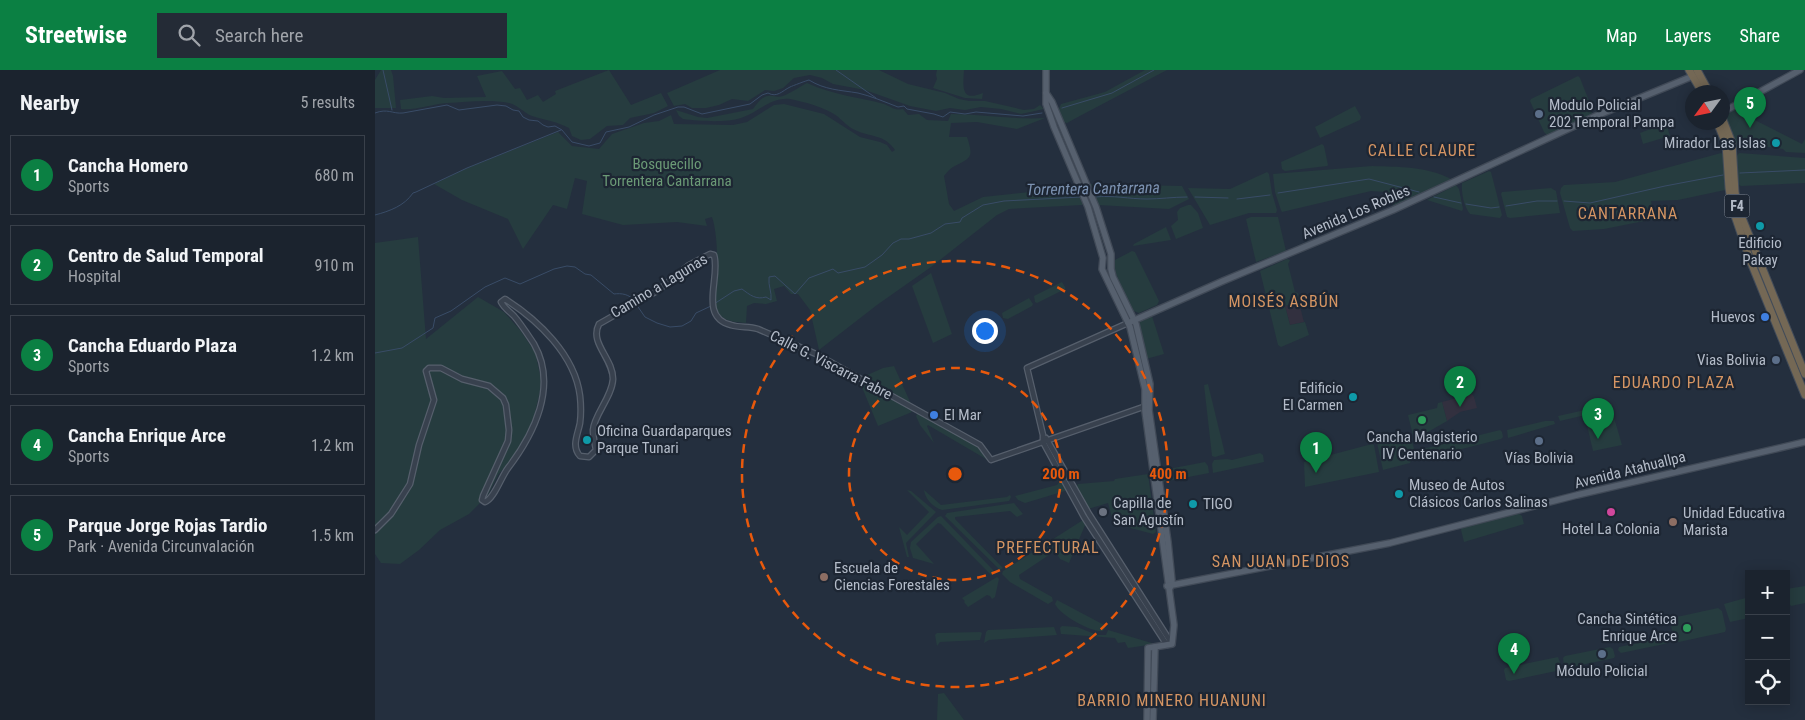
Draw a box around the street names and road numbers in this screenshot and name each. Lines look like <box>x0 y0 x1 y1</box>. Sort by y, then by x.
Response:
street label: Avenida Los Robles <box>1299 181 1413 243</box>
road number: F4 <box>1725 194 1749 218</box>
street label: Camino a Lagunas <box>607 250 711 322</box>
street label: Calle G. Viscarra Fabre <box>767 326 895 404</box>
street label: Avenida Atahuallpa <box>1573 448 1687 492</box>

